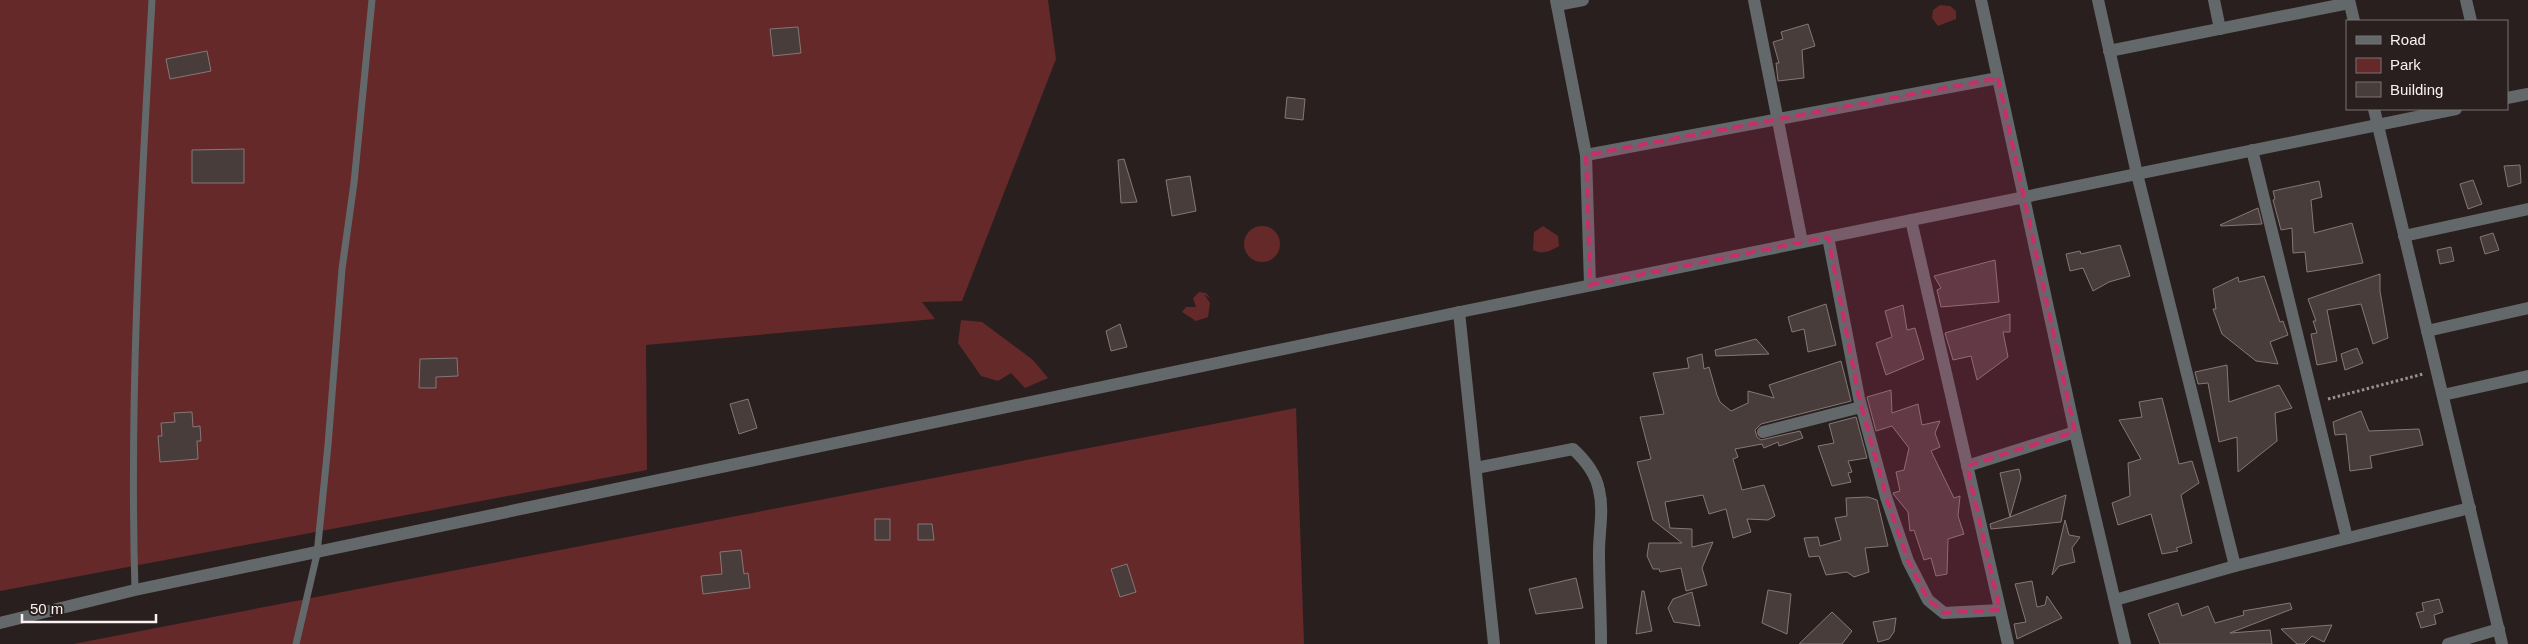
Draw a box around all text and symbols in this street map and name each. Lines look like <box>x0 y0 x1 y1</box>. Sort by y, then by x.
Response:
legend <box>2346 20 2508 110</box>
text: Road <box>2390 31 2426 48</box>
text: Park <box>2390 56 2421 73</box>
text: Building <box>2390 81 2443 98</box>
scale bar <box>22 592 156 624</box>
text: 50 m <box>30 600 63 617</box>

